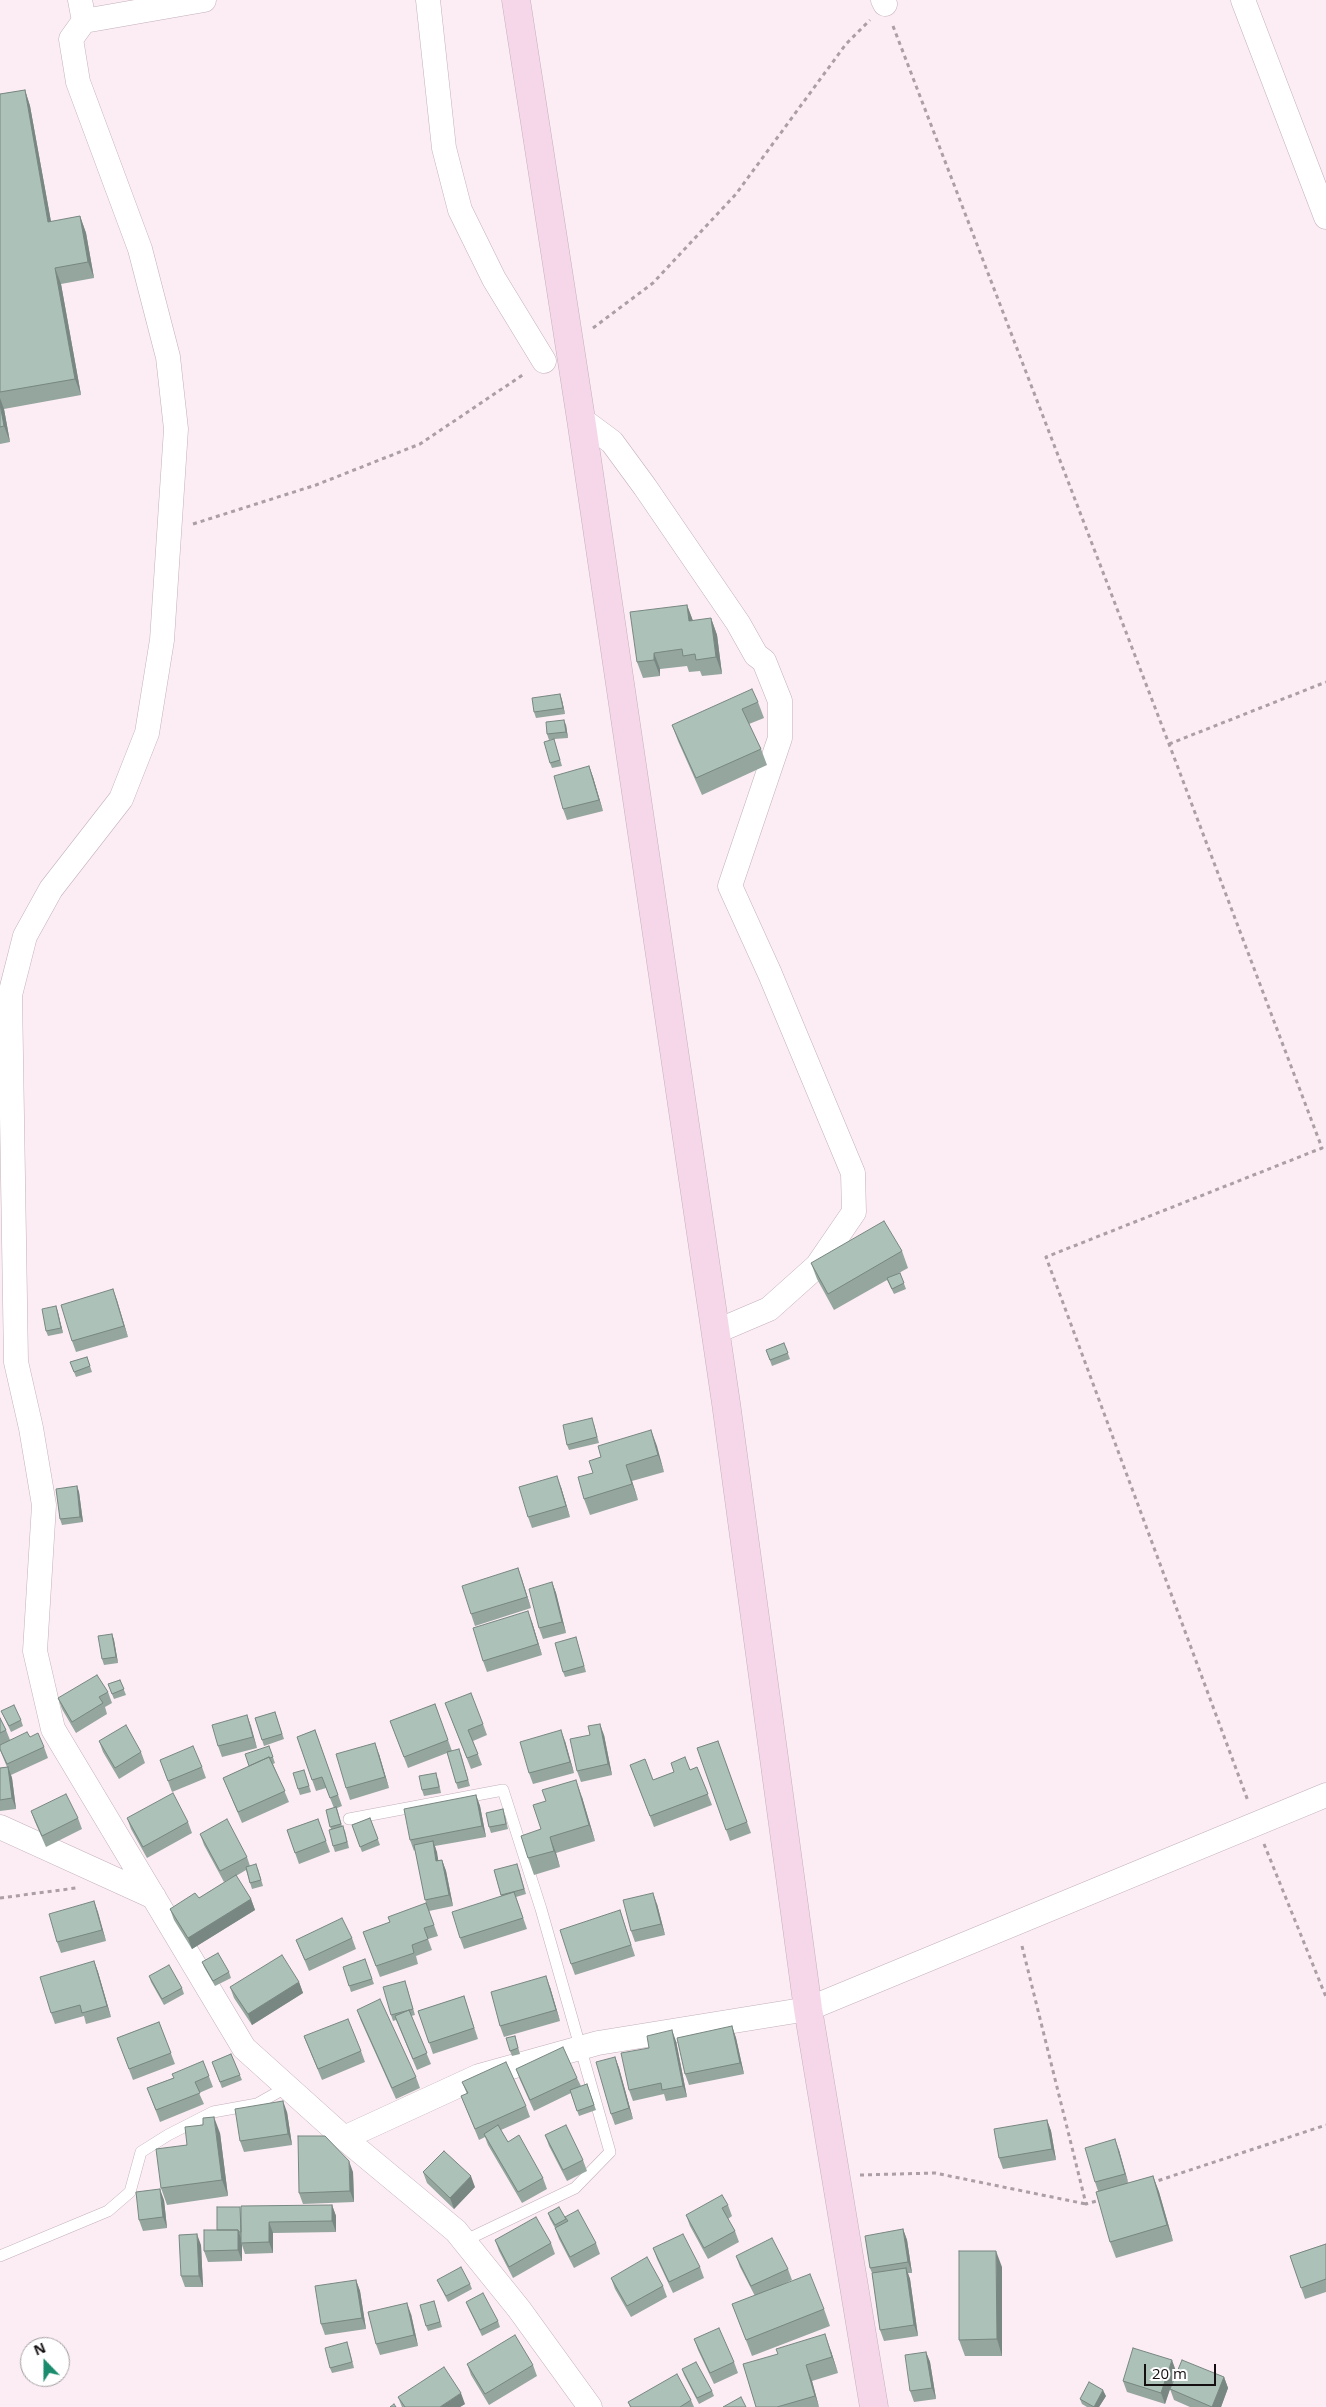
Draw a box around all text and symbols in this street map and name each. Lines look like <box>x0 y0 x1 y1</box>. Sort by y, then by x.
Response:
north arrow <box>20 2337 70 2387</box>
text: N <box>31 2338 48 2360</box>
scale bar <box>1146 2354 1218 2386</box>
text: 20 m <box>1152 2363 1187 2383</box>

